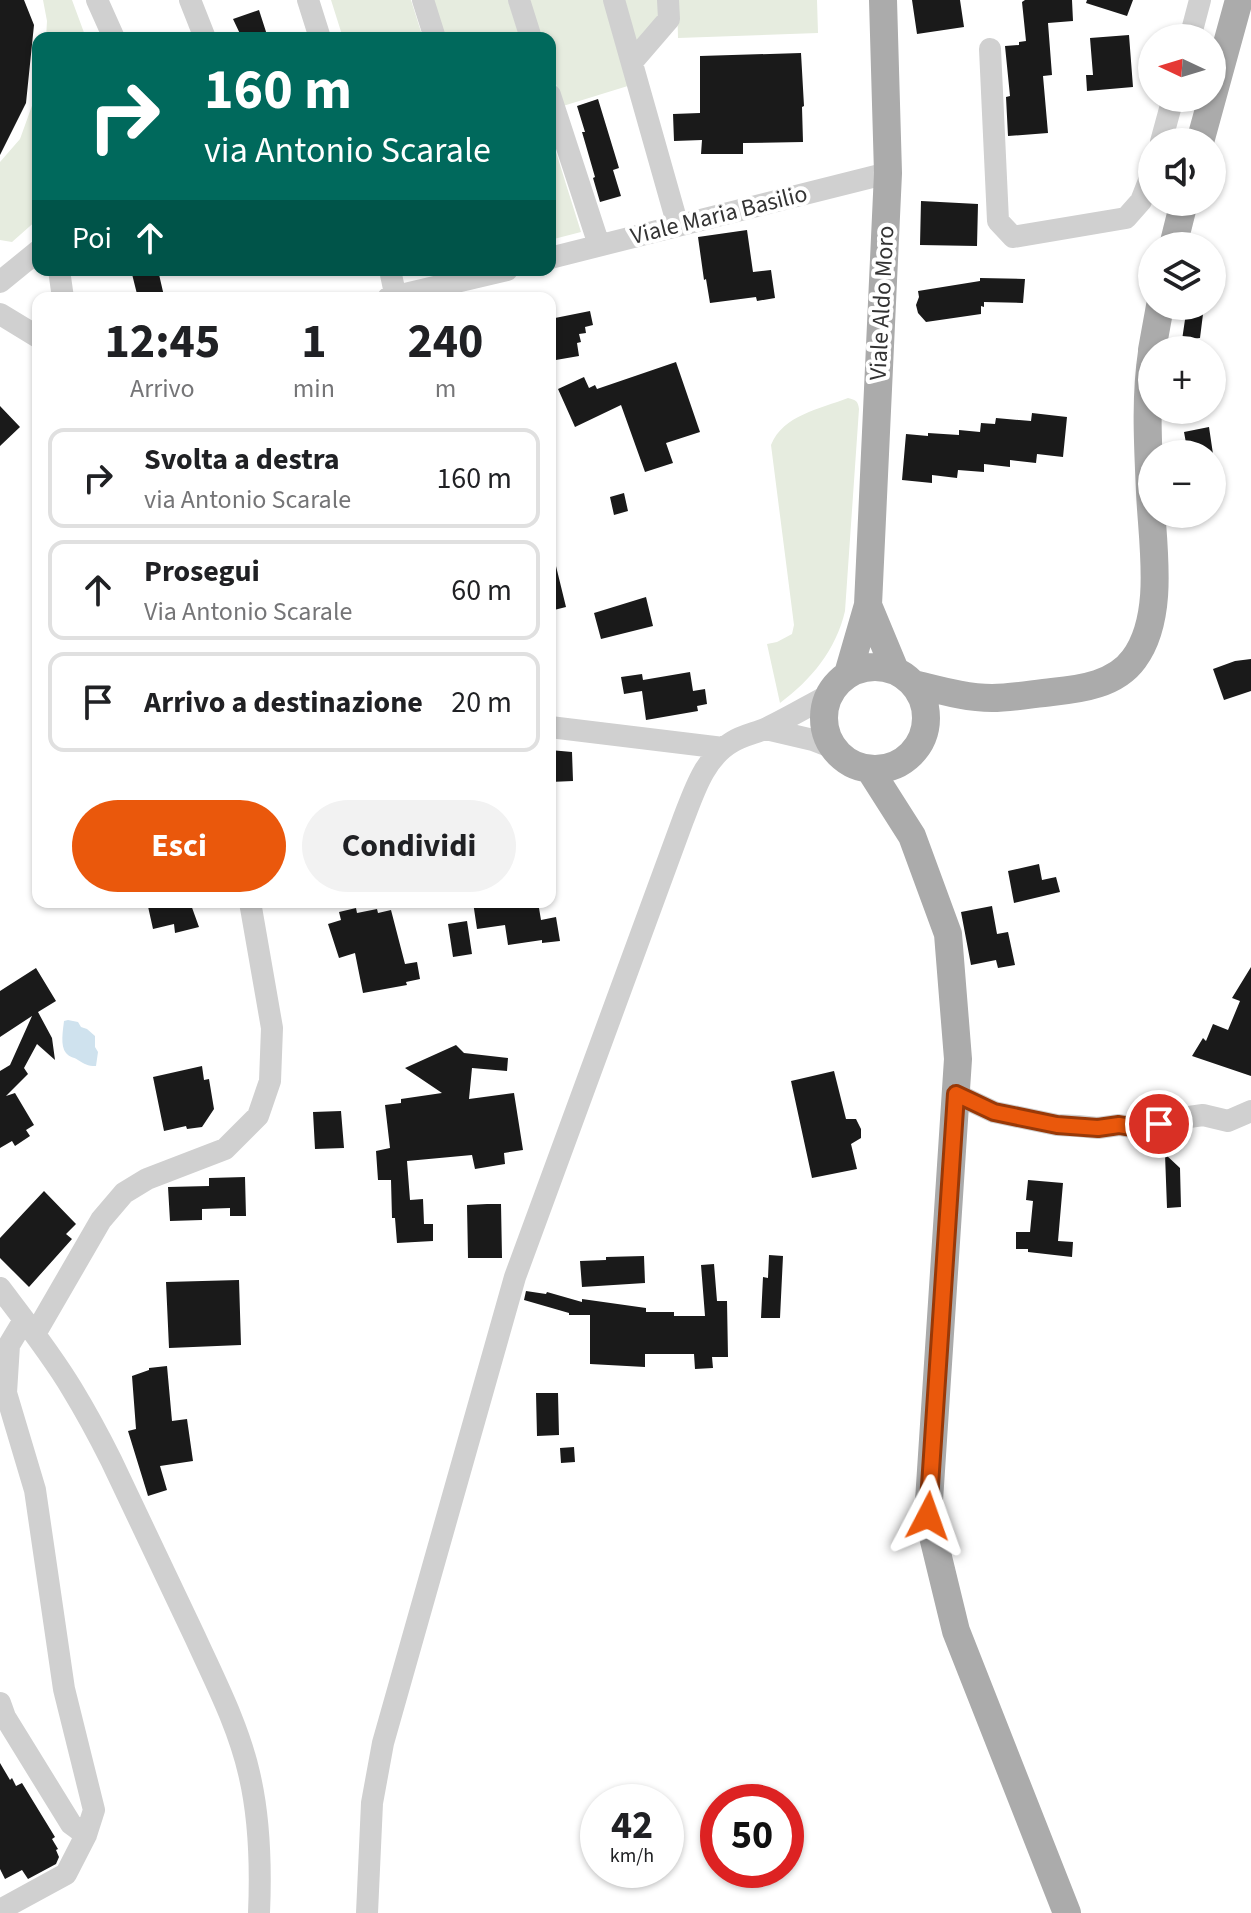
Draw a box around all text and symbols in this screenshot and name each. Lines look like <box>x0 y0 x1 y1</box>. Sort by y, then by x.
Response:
north arrow <box>1138 24 1226 112</box>
map controls <box>1138 24 1226 528</box>
text: 160 m <box>204 51 352 130</box>
icon: right <box>72 64 176 168</box>
text: via Antonio Scarale <box>204 125 491 176</box>
button: sound <box>1138 128 1226 216</box>
street label: Viale Maria Basilio <box>627 176 811 254</box>
icon: ahead <box>128 216 172 260</box>
text: Poi <box>72 217 112 260</box>
street label: Viale Aldo Moro <box>860 225 904 381</box>
button: layers <box>1138 232 1226 320</box>
text: 12:45 <box>104 308 220 376</box>
text: 1 <box>301 308 327 376</box>
text: 240 <box>407 308 483 376</box>
button: + <box>1138 336 1226 424</box>
text: Arrivo <box>130 370 195 407</box>
text: min <box>293 370 335 407</box>
text: m <box>435 370 456 407</box>
text: Svolta a destra <box>144 438 340 481</box>
button: − <box>1138 440 1226 528</box>
icon: right <box>76 456 120 500</box>
text: 160 m <box>436 457 512 500</box>
text: via Antonio Scarale <box>144 481 351 518</box>
text: Prosegui <box>144 550 260 593</box>
icon: ahead <box>76 568 120 612</box>
text: 60 m <box>451 569 512 612</box>
text: Via Antonio Scarale <box>144 593 353 630</box>
icon: arrive <box>76 680 120 724</box>
text: Arrivo a destinazione <box>144 681 423 724</box>
text: 20 m <box>451 681 512 724</box>
button: Esci <box>72 800 286 892</box>
button: Condividi <box>302 800 516 892</box>
pin <box>1125 1090 1193 1158</box>
icon: arrive <box>1137 1102 1181 1146</box>
position arrow <box>886 1474 970 1558</box>
speed limit sign: 50 <box>700 1784 804 1888</box>
text: 42 <box>611 1797 653 1854</box>
text: km/h <box>610 1842 654 1870</box>

